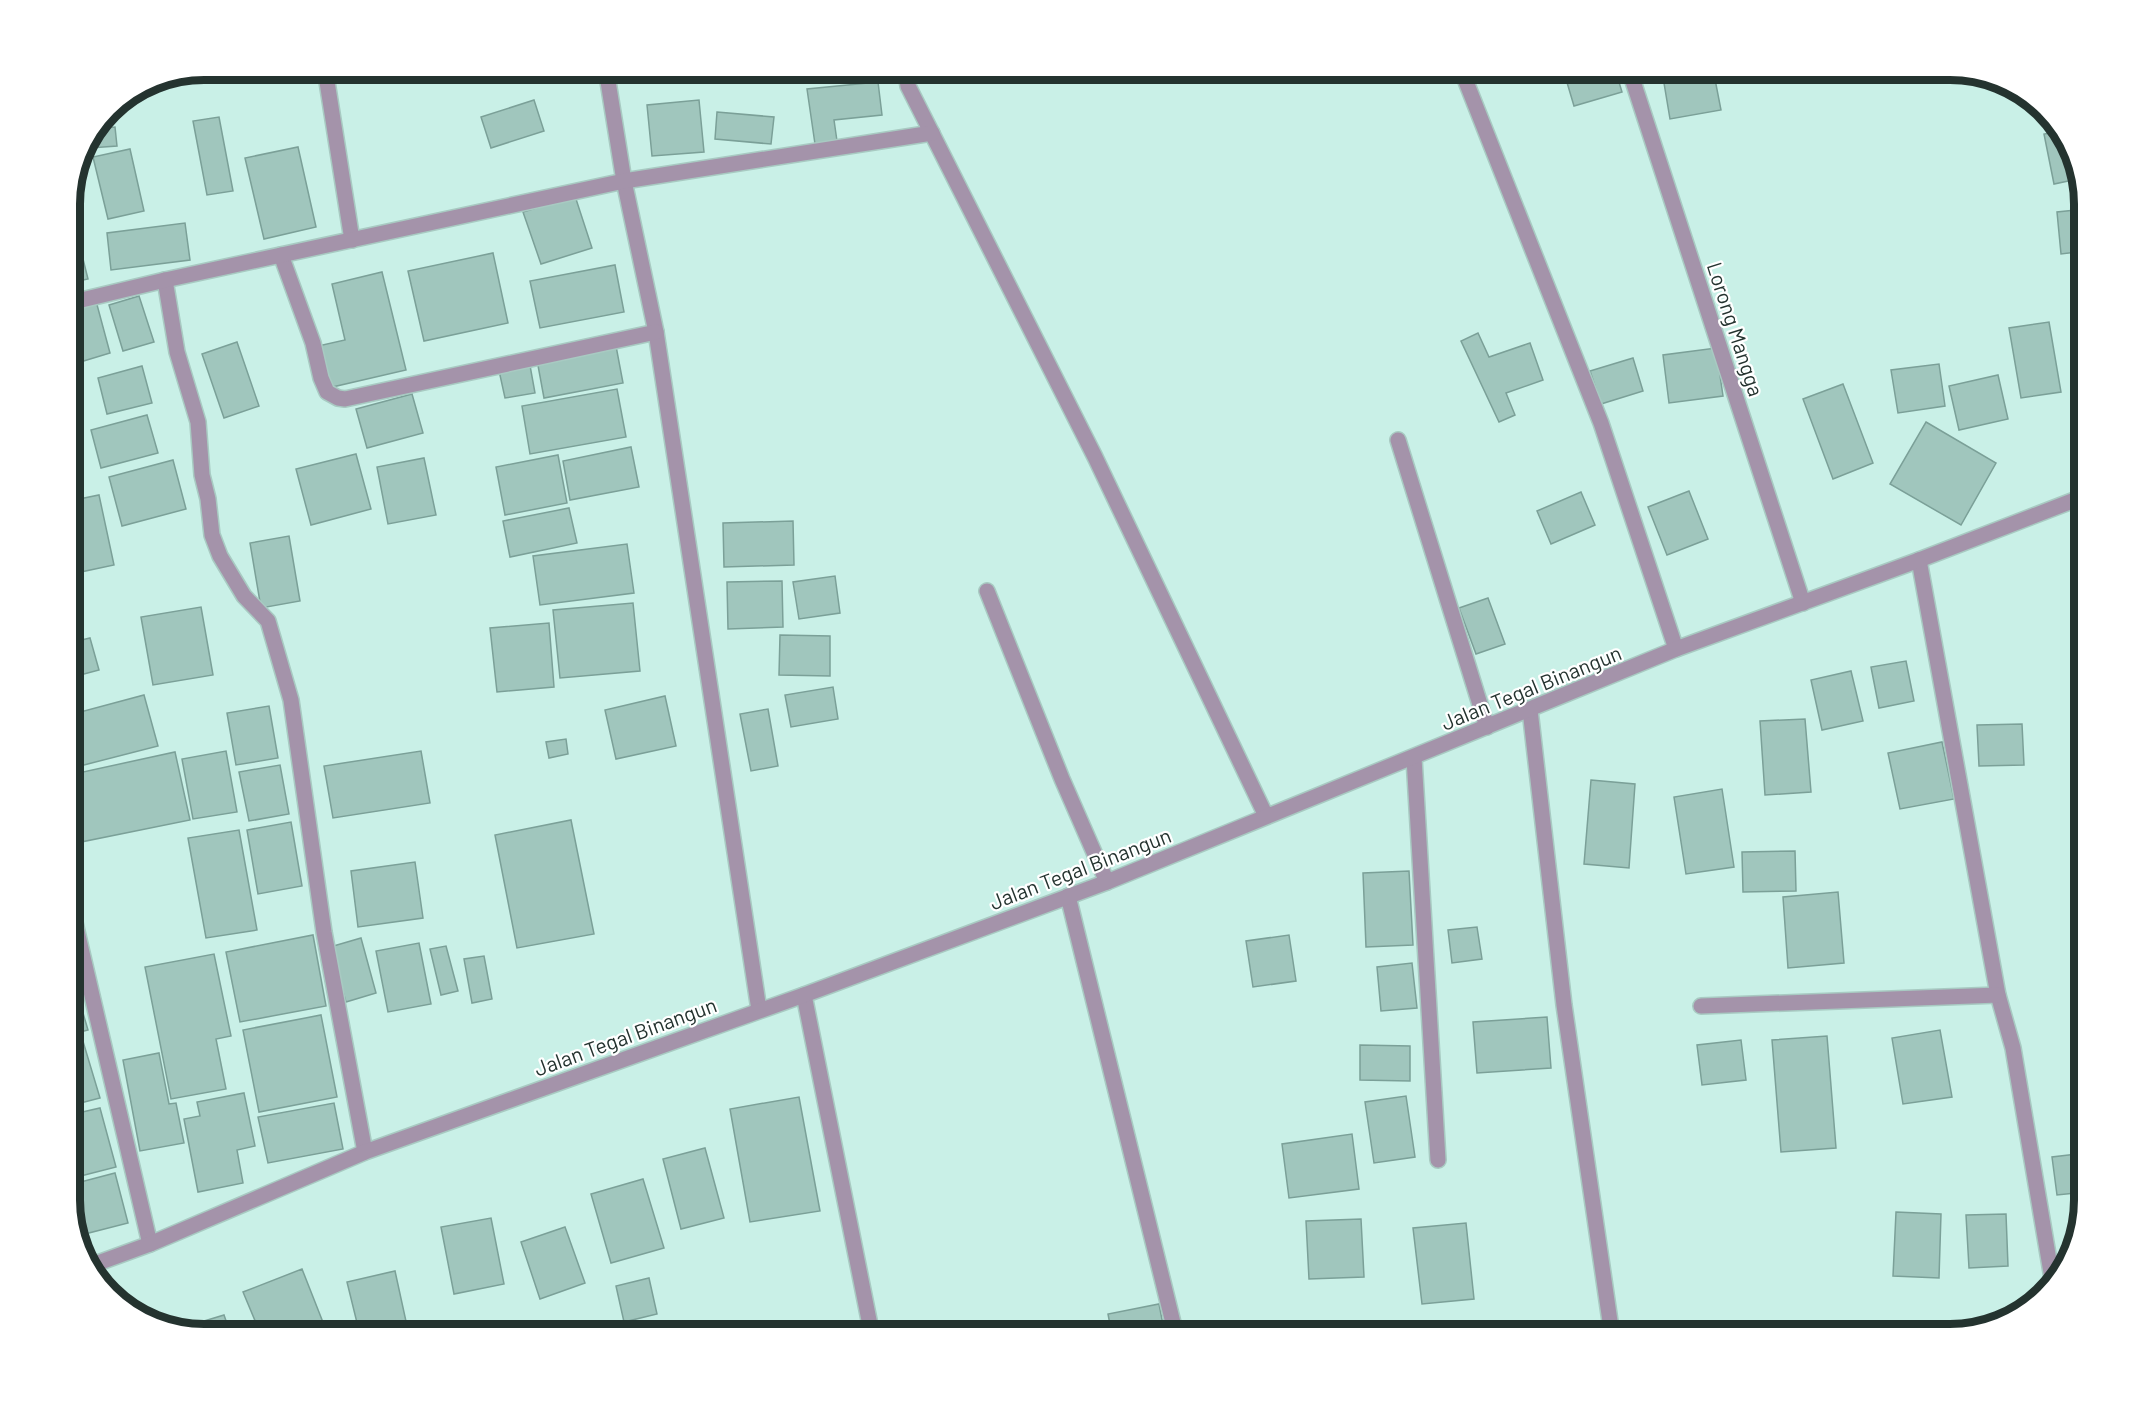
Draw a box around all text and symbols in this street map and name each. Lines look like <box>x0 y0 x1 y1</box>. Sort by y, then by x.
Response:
street label: Lorong Mangga <box>1703 259 1769 399</box>
street label: Jalan Tegal Binangun <box>1437 639 1625 735</box>
street label: Jalan Tegal Binangun <box>986 822 1174 914</box>
street label: Jalan Tegal Binangun <box>530 991 720 1081</box>

